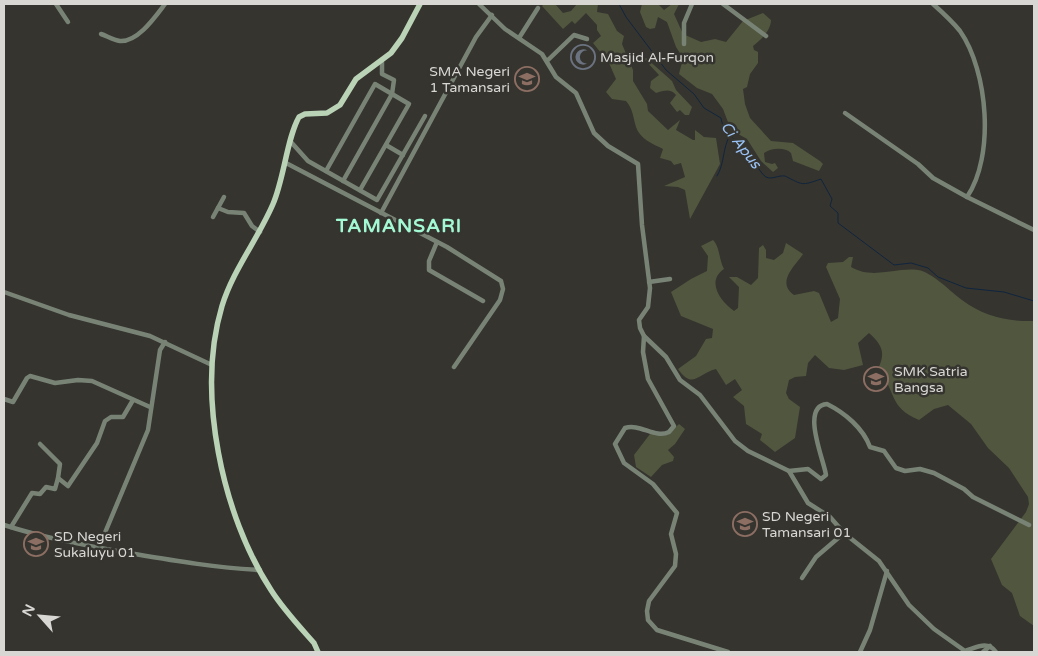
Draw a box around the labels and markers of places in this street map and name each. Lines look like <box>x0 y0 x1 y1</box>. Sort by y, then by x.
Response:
mosque icon: Masjid Al-Furqon <box>570 44 596 70</box>
place label: Masjid Al-Furqon <box>600 49 714 66</box>
place label: SMA Negeri 1 Tamansari <box>429 63 510 96</box>
school or university icon: SMA Negeri 1 Tamansari <box>514 66 540 92</box>
place label: SMK Satria Bangsa <box>894 363 968 396</box>
school or university icon: SMK Satria Bangsa <box>863 366 889 392</box>
place label: SD Negeri Tamansari 01 <box>762 508 851 541</box>
school or university icon: SD Negeri Tamansari 01 <box>732 511 758 537</box>
place label: SD Negeri Sukaluyu 01 <box>54 528 136 561</box>
school or university icon: SD Negeri Sukaluyu 01 <box>23 531 49 557</box>

